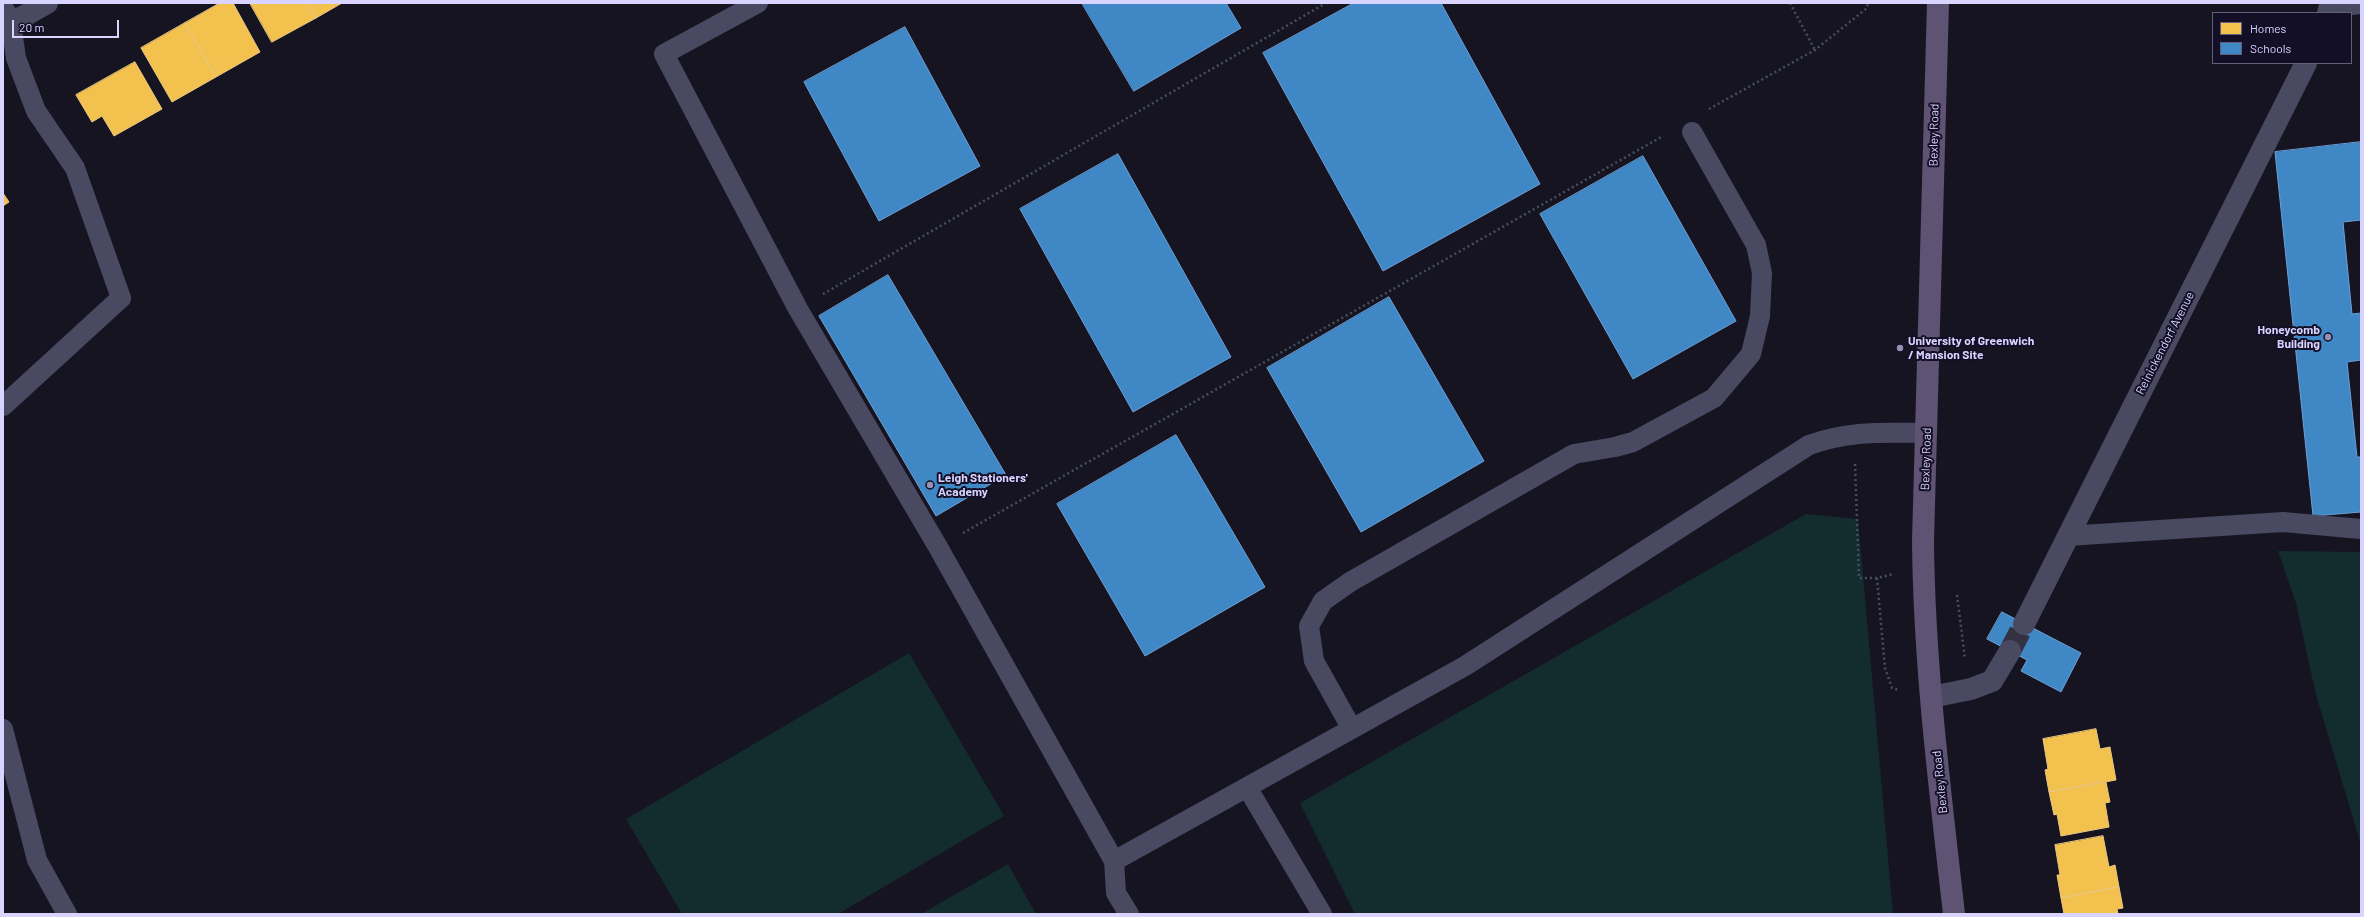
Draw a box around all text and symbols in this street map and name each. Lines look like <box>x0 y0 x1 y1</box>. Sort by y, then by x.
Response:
scale bar <box>14 12 121 38</box>
legend <box>2212 12 2352 64</box>
text: 20 m <box>19 20 45 34</box>
text: Homes <box>2250 21 2286 35</box>
text: Schools <box>2250 41 2291 55</box>
street label: Bexley Road <box>1926 103 1942 167</box>
street label: Reinickendorf Avenue <box>2133 289 2197 397</box>
place label: Honeycomb Building <box>2258 323 2320 351</box>
marker: Honeycomb Building <box>2323 332 2333 342</box>
place label: University of Greenwich / Mansion Site <box>1908 334 2034 362</box>
marker: University of Greenwich / Mansion Site <box>1895 343 1905 353</box>
street label: Bexley Road <box>1918 427 1934 491</box>
place label: Leigh Stationers' Academy <box>938 471 1028 499</box>
marker: Leigh Stationers' Academy <box>925 480 935 490</box>
street label: Bexley Road <box>1930 750 1950 814</box>

